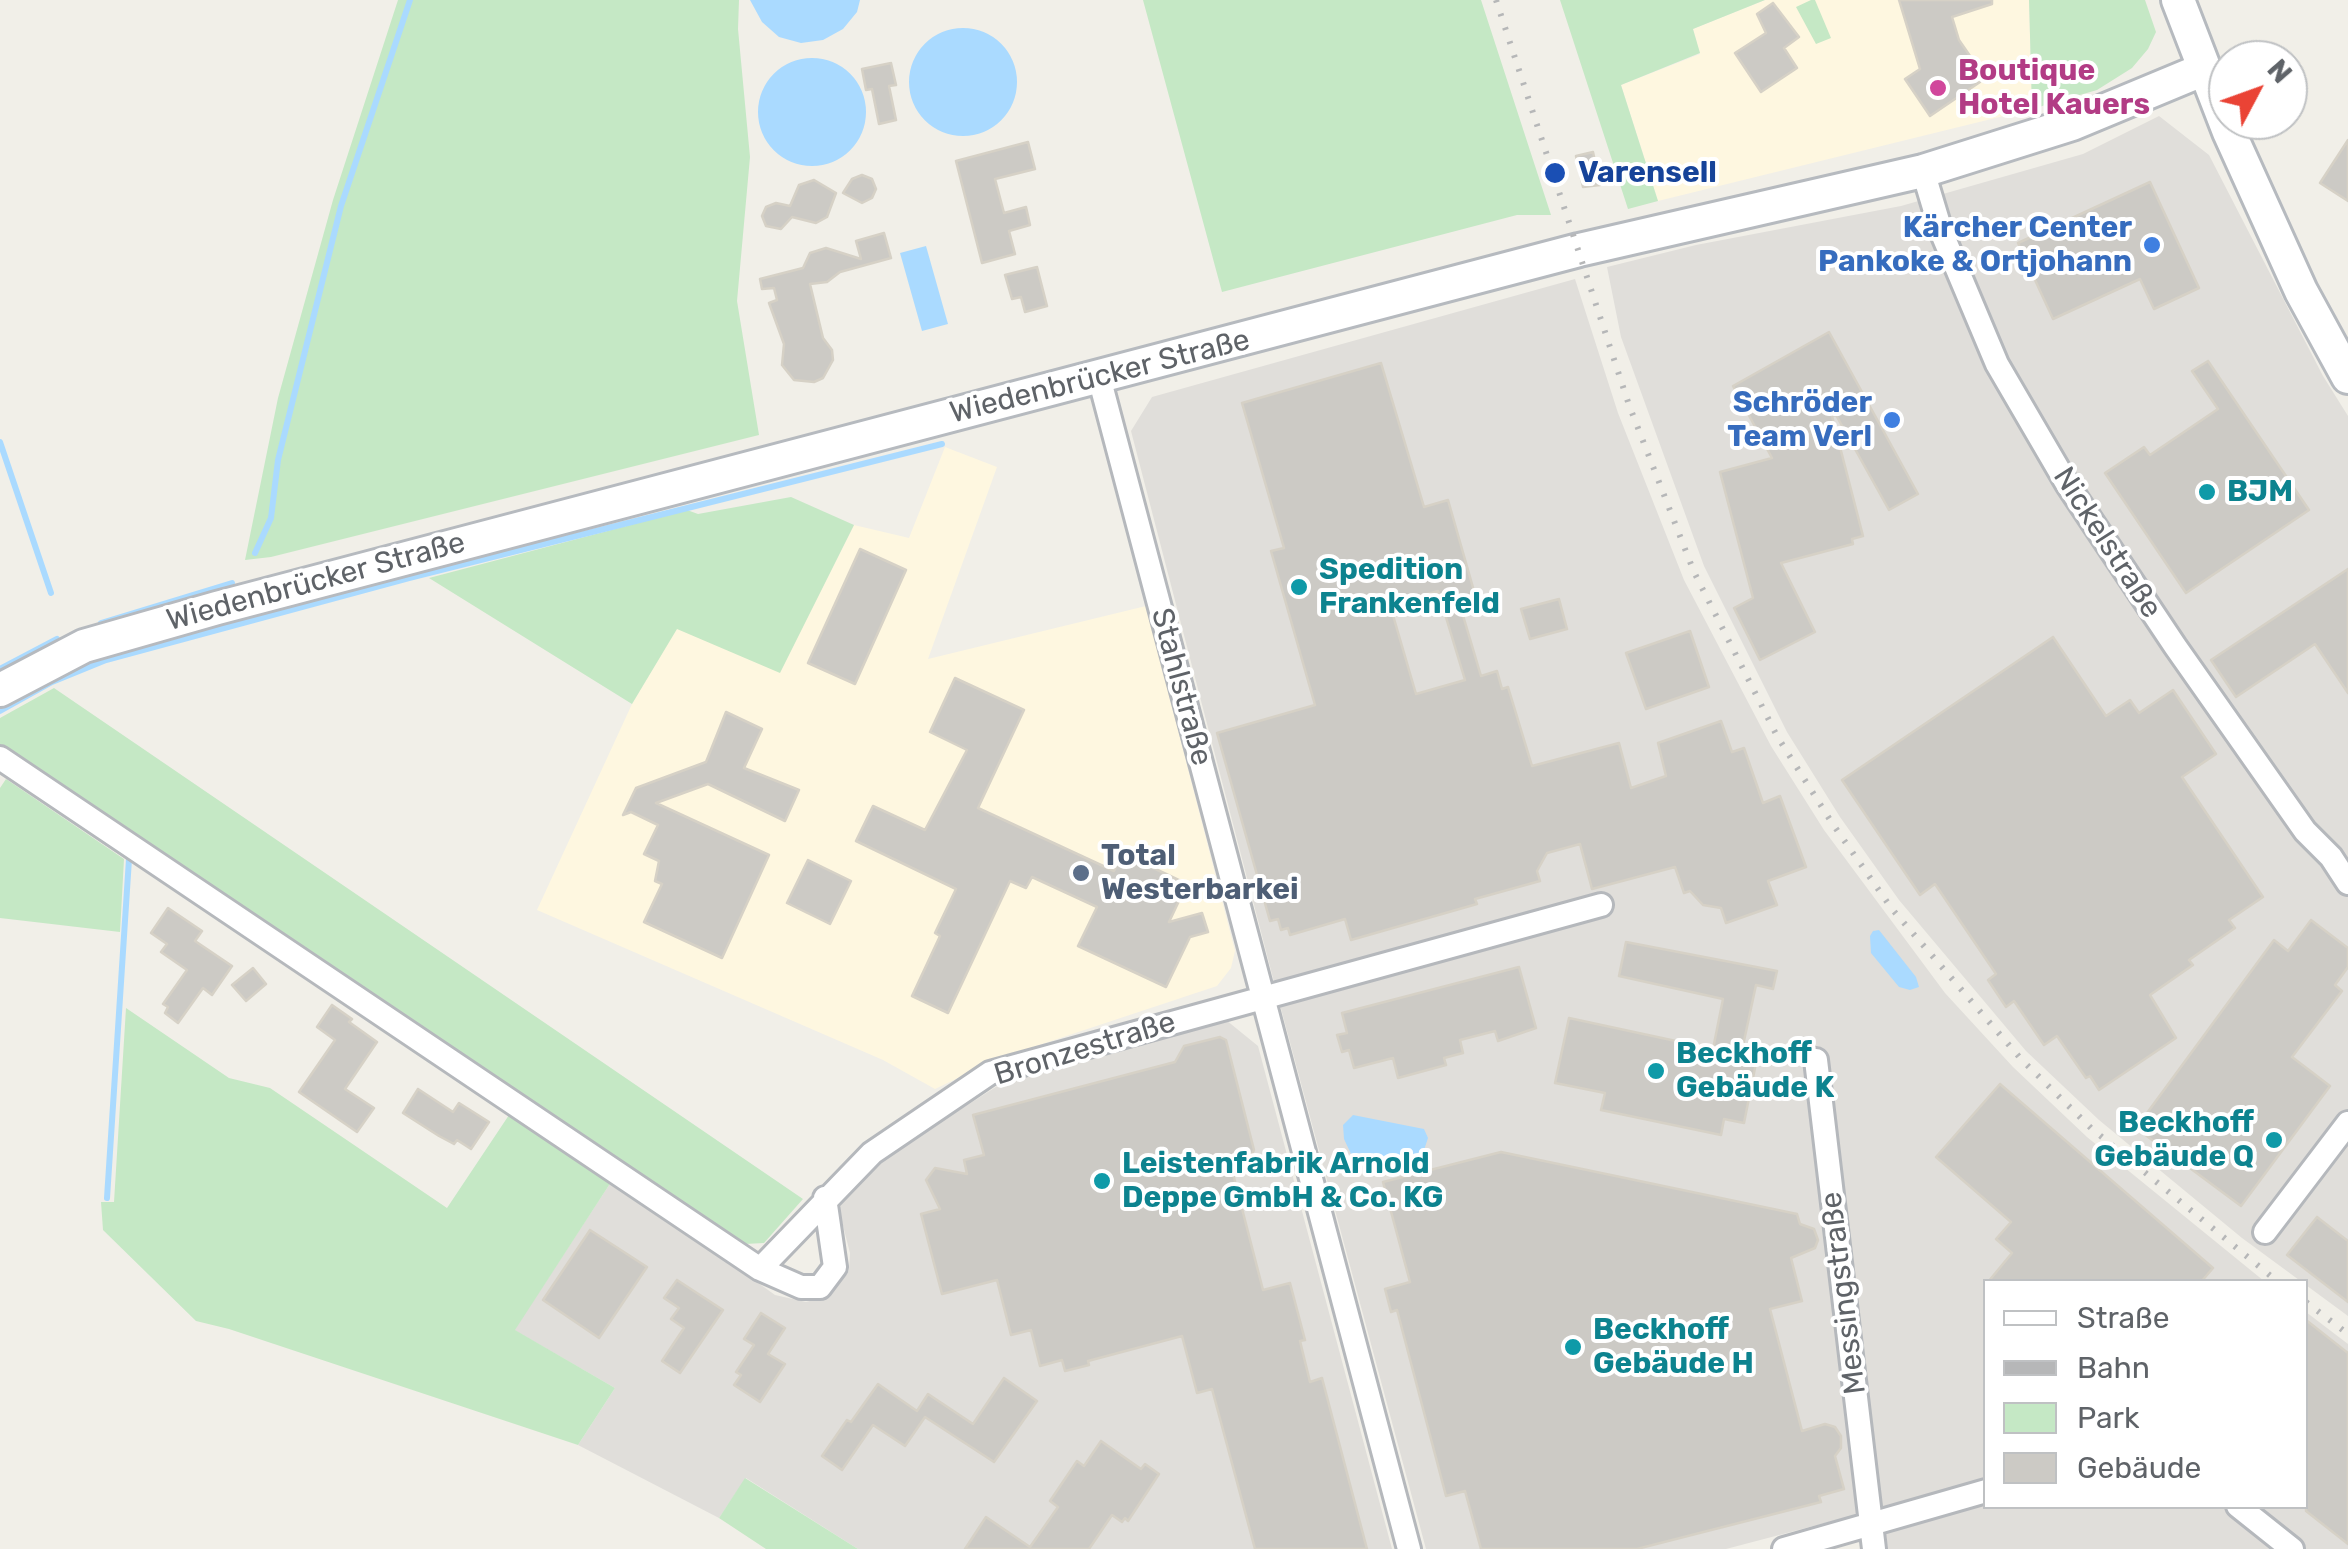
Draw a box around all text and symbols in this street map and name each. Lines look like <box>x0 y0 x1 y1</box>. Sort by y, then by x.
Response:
north arrow <box>2208 40 2308 140</box>
place label: Boutique Hotel Kauers <box>1958 53 2150 124</box>
text: N <box>2260 53 2299 90</box>
marker: Boutique Hotel Kauers <box>1927 77 1949 99</box>
place label: Varensell <box>1578 155 1717 191</box>
marker: Varensell <box>1542 160 1568 186</box>
place label: Kärcher Center Pankoke & Ortjohann <box>1818 210 2132 280</box>
marker: Kärcher Center Pankoke & Ortjohann <box>2141 234 2163 256</box>
street label: Wiedenbrücker Straße <box>946 322 1254 432</box>
place label: Schröder Team Verl <box>1727 385 1872 456</box>
marker: Schröder Team Verl <box>1881 409 1903 431</box>
street label: Nickelstraße <box>2045 461 2169 625</box>
place label: BJM <box>2227 474 2293 510</box>
marker: BJM <box>2196 481 2218 503</box>
street label: Wiedenbrücker Straße <box>163 525 469 639</box>
place label: Spedition Frankenfeld <box>1319 552 1500 622</box>
marker: Spedition Frankenfeld <box>1288 576 1310 598</box>
street label: Stahlstraße <box>1143 604 1219 770</box>
place label: Total Westerbarkei <box>1101 838 1299 908</box>
marker: Total Westerbarkei <box>1070 862 1092 884</box>
street label: Bronzestraße <box>990 1004 1180 1094</box>
place label: Beckhoff Gebäude K <box>1676 1036 1834 1106</box>
marker: Beckhoff Gebäude K <box>1645 1060 1667 1082</box>
place label: Beckhoff Gebäude Q <box>2094 1105 2254 1176</box>
marker: Beckhoff Gebäude Q <box>2263 1129 2285 1151</box>
place label: Leistenfabrik Arnold Deppe GmbH & Co. KG <box>1122 1146 1443 1216</box>
marker: Leistenfabrik Arnold Deppe GmbH & Co. KG <box>1091 1170 1113 1192</box>
street label: Messingstraße <box>1814 1190 1874 1396</box>
legend <box>1983 1279 2308 1509</box>
text: Straße <box>2077 1300 2170 1336</box>
place label: Beckhoff Gebäude H <box>1593 1312 1754 1382</box>
marker: Beckhoff Gebäude H <box>1562 1336 1584 1358</box>
text: Bahn <box>2077 1350 2150 1386</box>
text: Park <box>2077 1400 2139 1436</box>
text: Gebäude <box>2077 1450 2201 1486</box>

